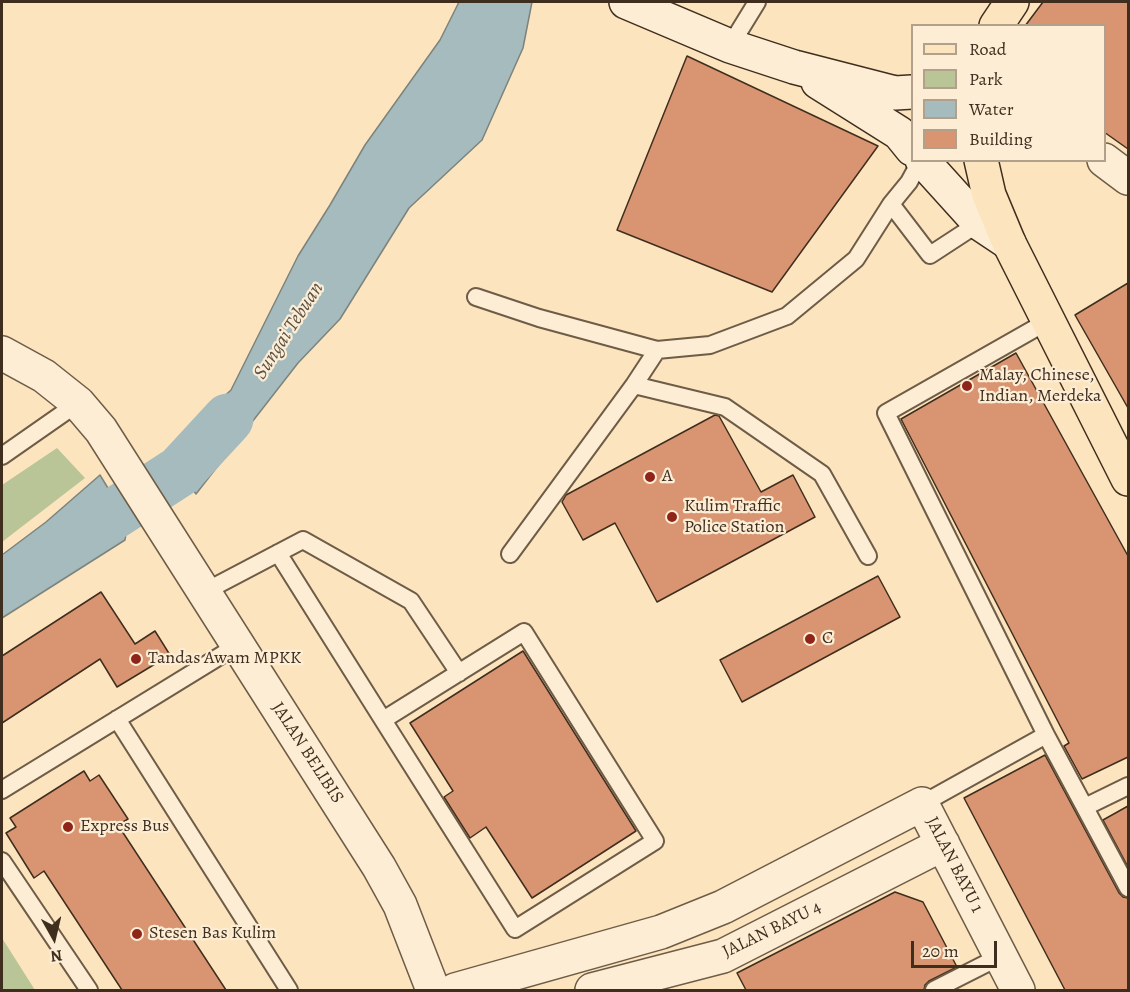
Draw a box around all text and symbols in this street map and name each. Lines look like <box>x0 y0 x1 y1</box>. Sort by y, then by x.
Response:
legend <box>911 24 1106 162</box>
text: Road <box>969 37 1006 61</box>
text: Park <box>969 67 1003 91</box>
text: Water <box>969 97 1014 121</box>
text: Building <box>969 127 1033 151</box>
water label: Sungai Tebuan <box>249 278 329 384</box>
place label: Malay, Chinese, Indian, Merdeka <box>979 365 1101 407</box>
marker: Malay, Chinese, Indian, Merdeka <box>960 379 974 393</box>
place label: A <box>662 466 673 488</box>
marker: A <box>643 470 657 484</box>
place label: Kulim Traffic Police Station <box>684 496 784 538</box>
marker: Kulim Traffic Police Station <box>665 510 679 524</box>
place label: C <box>822 628 833 650</box>
marker: C <box>803 632 817 646</box>
place label: Tandas Awam MPKK <box>148 648 301 670</box>
marker: Tandas Awam MPKK <box>129 652 143 666</box>
street label: JALAN BELIBIS <box>266 698 348 808</box>
street label: JALAN BAYU 1 <box>921 813 987 917</box>
place label: Express Bus <box>80 816 169 838</box>
marker: Express Bus <box>61 820 75 834</box>
street label: JALAN BAYU 4 <box>719 897 825 963</box>
north arrow <box>24 908 84 968</box>
place label: Stesen Bas Kulim <box>149 923 276 945</box>
marker: Stesen Bas Kulim <box>130 927 144 941</box>
scale bar <box>914 929 1000 967</box>
text: 20 m <box>922 939 959 963</box>
text: N <box>49 944 64 968</box>

